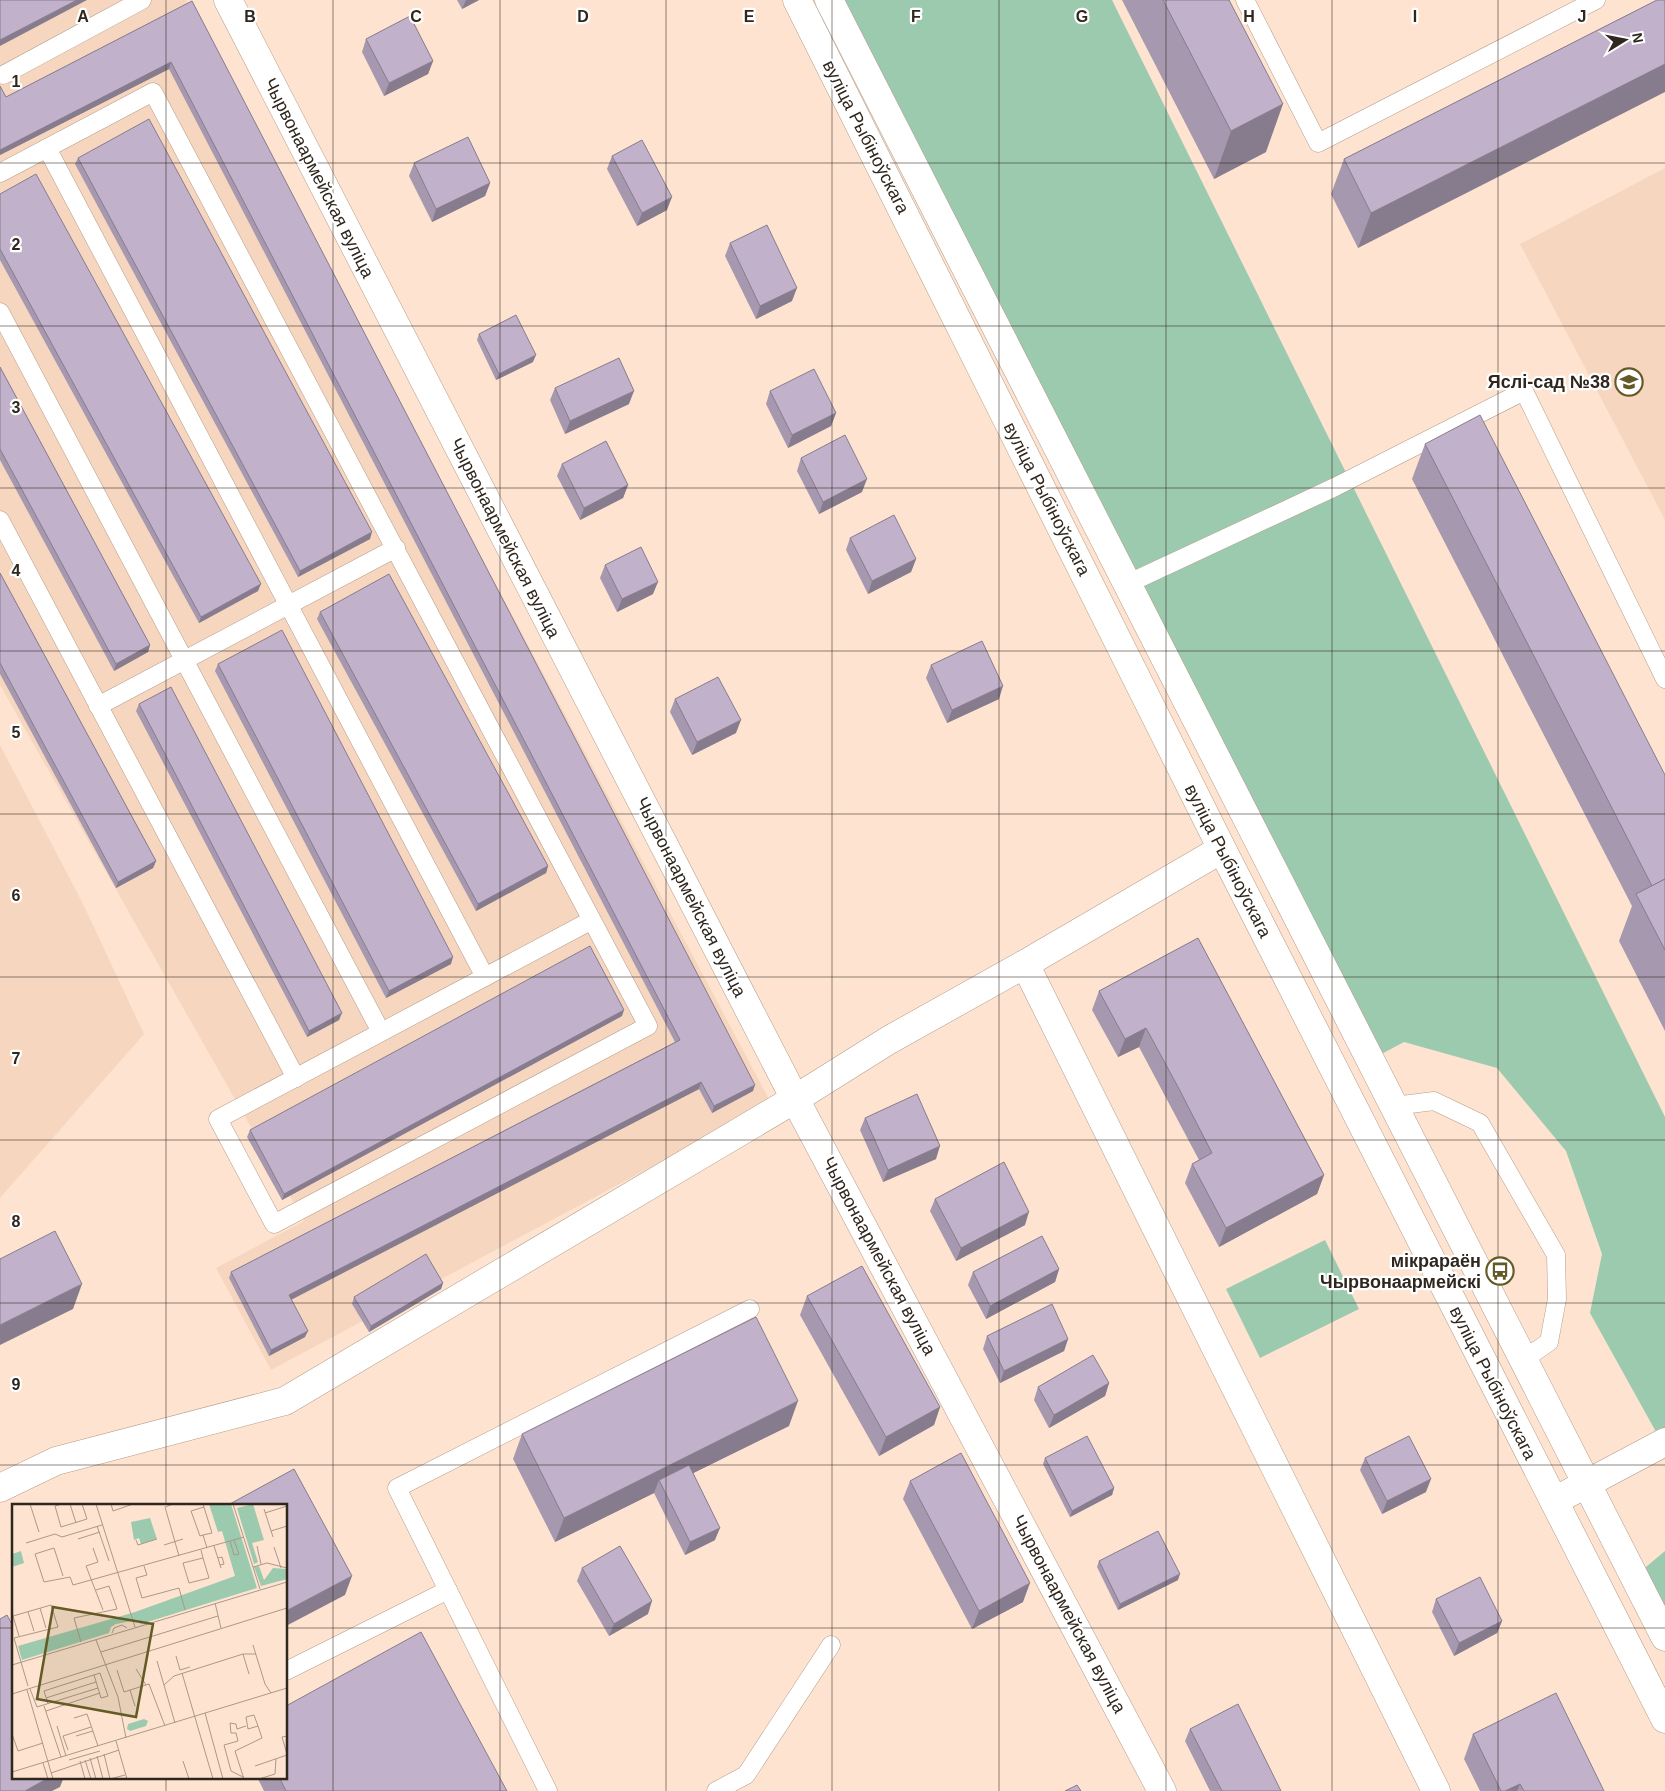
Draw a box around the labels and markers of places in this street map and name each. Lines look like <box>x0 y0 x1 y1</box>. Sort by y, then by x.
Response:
school or university icon: Яслі-сад №38 <box>1614 367 1644 397</box>
place label: Яслі-сад №38 <box>1488 372 1610 392</box>
place label: мікрараён Чырвонаармейскі <box>1320 1251 1481 1292</box>
bus stop icon: мікрараён Чырвонаармейскі <box>1485 1256 1515 1286</box>

